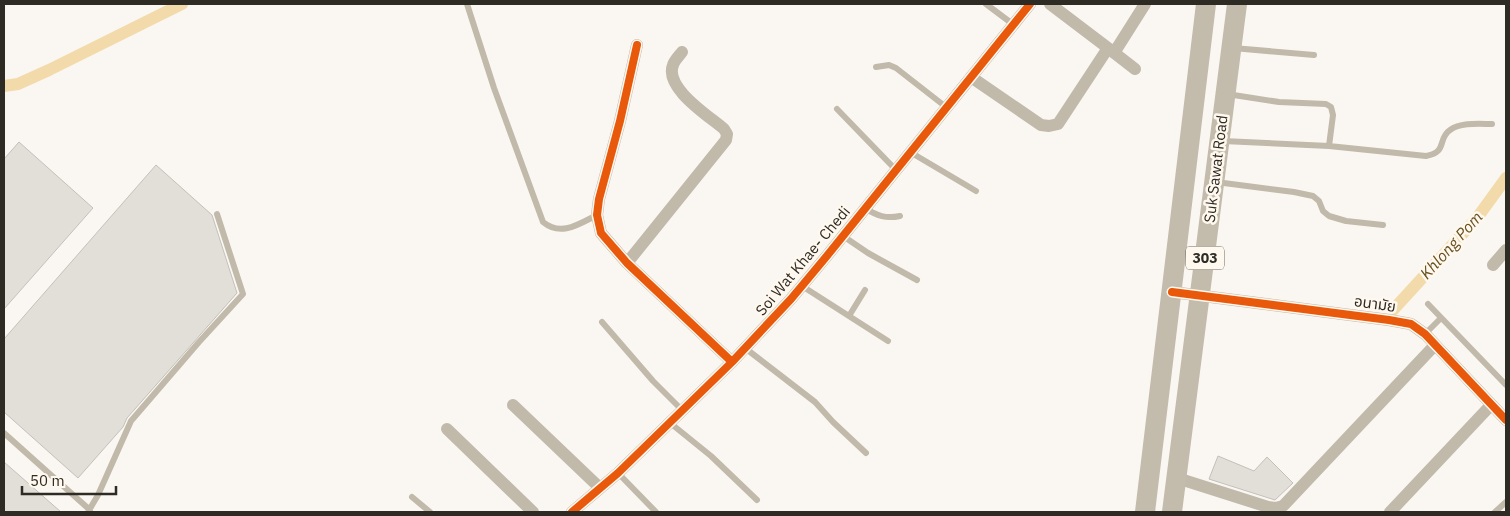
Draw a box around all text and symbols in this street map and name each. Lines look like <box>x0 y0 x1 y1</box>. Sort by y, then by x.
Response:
street label: Suk Sawat Road <box>1199 114 1232 224</box>
street label: Soi Wat Khae- Chedi <box>751 202 854 319</box>
water label: Khlong Pom <box>1415 207 1487 283</box>
road number: 303 <box>1186 247 1224 270</box>
street label: อนามัย <box>1353 291 1397 316</box>
scale bar <box>22 464 116 496</box>
text: 50 m <box>30 471 65 490</box>

